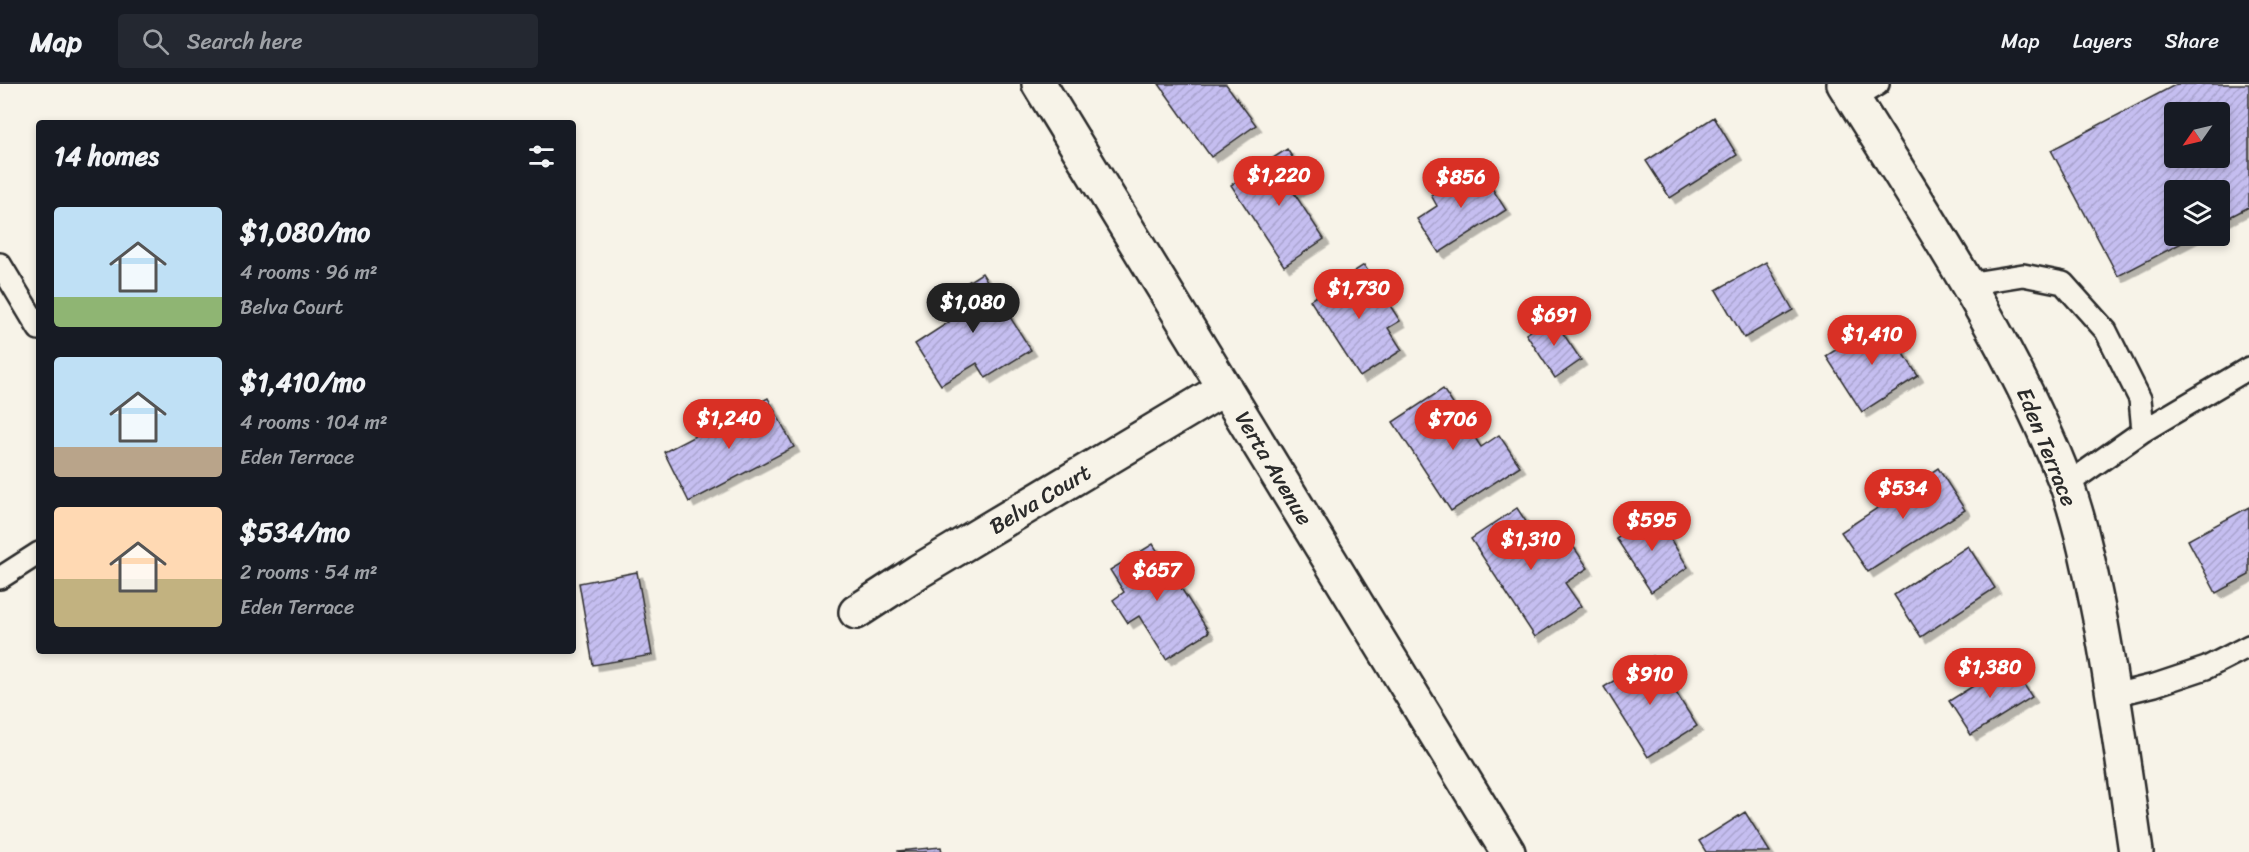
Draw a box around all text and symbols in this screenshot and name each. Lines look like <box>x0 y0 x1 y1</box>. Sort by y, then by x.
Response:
search box <box>118 14 538 68</box>
text: Map <box>30 17 82 66</box>
text: Search here <box>187 22 303 61</box>
text: Map <box>2001 22 2040 60</box>
text: Layers <box>2073 22 2132 60</box>
text: Share <box>2165 22 2219 60</box>
icon: search <box>139 25 172 58</box>
north arrow <box>2164 102 2230 168</box>
map controls <box>2164 102 2230 246</box>
text: 14 homes <box>54 133 159 179</box>
icon: filters <box>525 140 558 173</box>
pin: $1,220 <box>1230 156 1328 207</box>
text: $1,220 <box>1247 158 1311 193</box>
pin: $856 <box>1425 158 1497 209</box>
text: $856 <box>1436 160 1486 195</box>
button: layers <box>2164 180 2230 246</box>
text: $1,080/mo <box>240 209 370 255</box>
icon: home <box>102 231 174 303</box>
text: 4 rooms · 96 m² <box>240 255 378 290</box>
pin: $1,730 <box>1310 269 1408 320</box>
text: $1,730 <box>1328 271 1390 306</box>
pin: $1,080 <box>924 283 1022 334</box>
text: $1,080 <box>941 285 1005 320</box>
text: Belva Court <box>240 290 343 325</box>
pin: $691 <box>1518 296 1590 347</box>
text: $691 <box>1531 298 1577 333</box>
pin: $1,410 <box>1823 315 1921 366</box>
text: $1,410 <box>1841 317 1903 352</box>
text: $1,410/mo <box>240 359 366 405</box>
icon: home <box>102 381 174 453</box>
street label: Eden Terrace <box>2005 381 2089 513</box>
pin: $1,240 <box>680 399 778 450</box>
pin: $706 <box>1417 400 1489 451</box>
text: $1,240 <box>697 401 761 436</box>
text: $706 <box>1429 402 1477 437</box>
street label: Verta Avenue <box>1224 403 1324 533</box>
text: 4 rooms · 104 m² <box>240 405 388 440</box>
text: Eden Terrace <box>240 440 354 475</box>
street label: Belva Court <box>981 453 1099 545</box>
pin: $534 <box>1867 469 1939 520</box>
text: $534 <box>1878 471 1928 506</box>
pin: $595 <box>1616 501 1688 552</box>
text: $595 <box>1627 503 1677 538</box>
text: $534/mo <box>240 509 350 555</box>
pin: $1,310 <box>1482 520 1580 571</box>
text: $1,310 <box>1501 522 1561 557</box>
icon: home <box>102 531 174 603</box>
pin: $657 <box>1121 551 1193 602</box>
text: $657 <box>1133 553 1181 588</box>
text: 2 rooms · 54 m² <box>240 555 378 590</box>
text: Eden Terrace <box>240 590 354 625</box>
pin: $1,380 <box>1941 648 2039 699</box>
text: $1,380 <box>1958 650 2022 685</box>
pin: $910 <box>1614 655 1686 706</box>
text: $910 <box>1627 657 1673 692</box>

